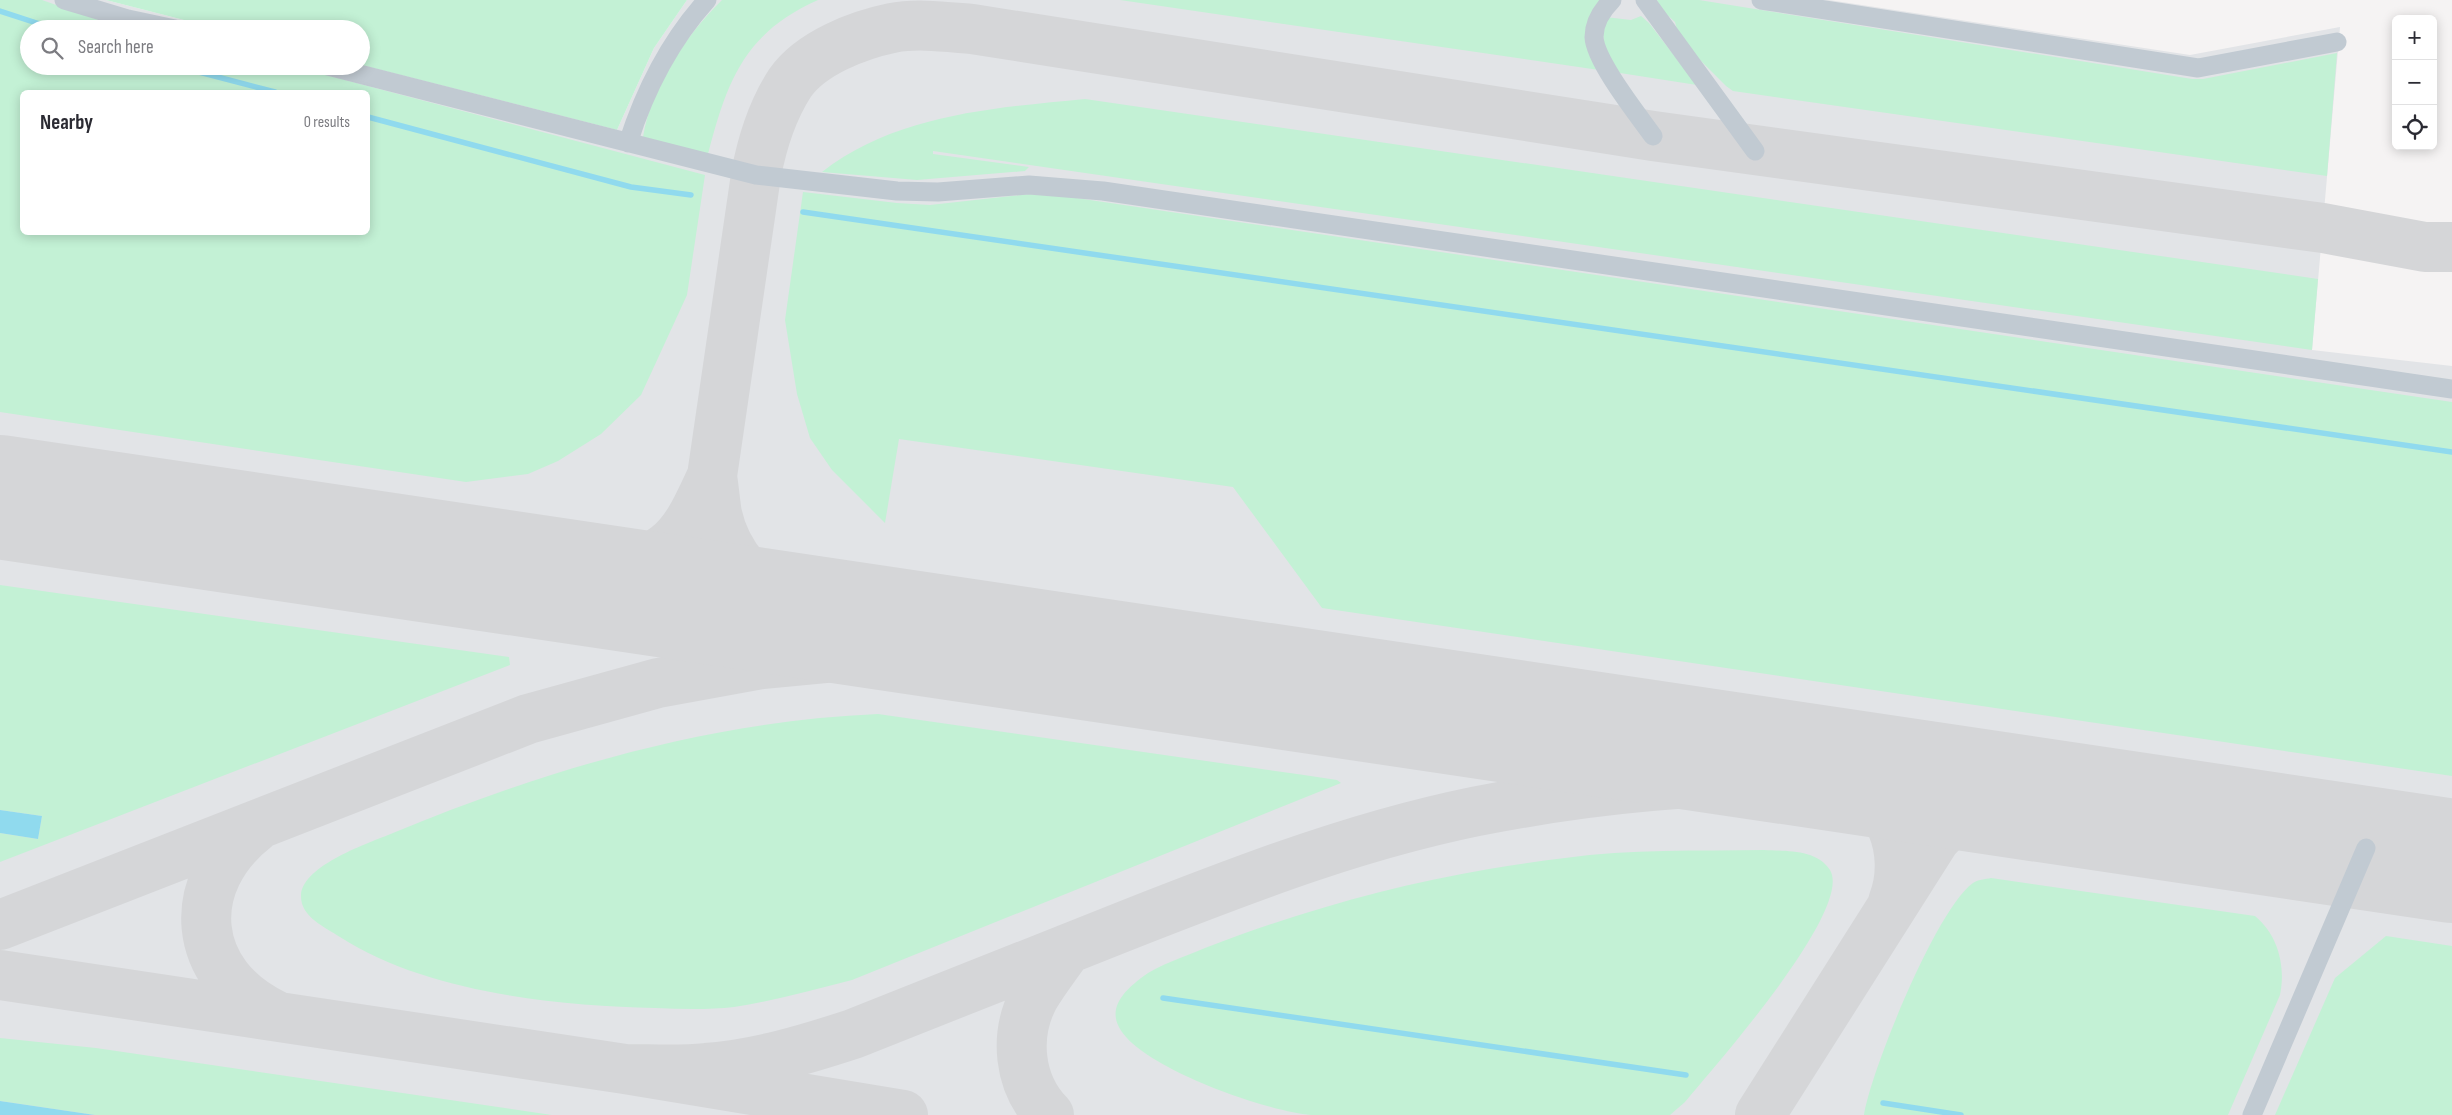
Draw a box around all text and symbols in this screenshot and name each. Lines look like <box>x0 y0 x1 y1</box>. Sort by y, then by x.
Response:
map controls <box>2392 15 2437 150</box>
button: + <box>2392 15 2437 60</box>
search box <box>20 20 370 75</box>
icon: search <box>38 34 66 62</box>
text: Search here <box>78 36 154 59</box>
button: − <box>2392 60 2437 105</box>
button: locate <box>2392 105 2437 150</box>
text: Nearby <box>40 110 93 135</box>
text: 0 results <box>304 113 350 132</box>

